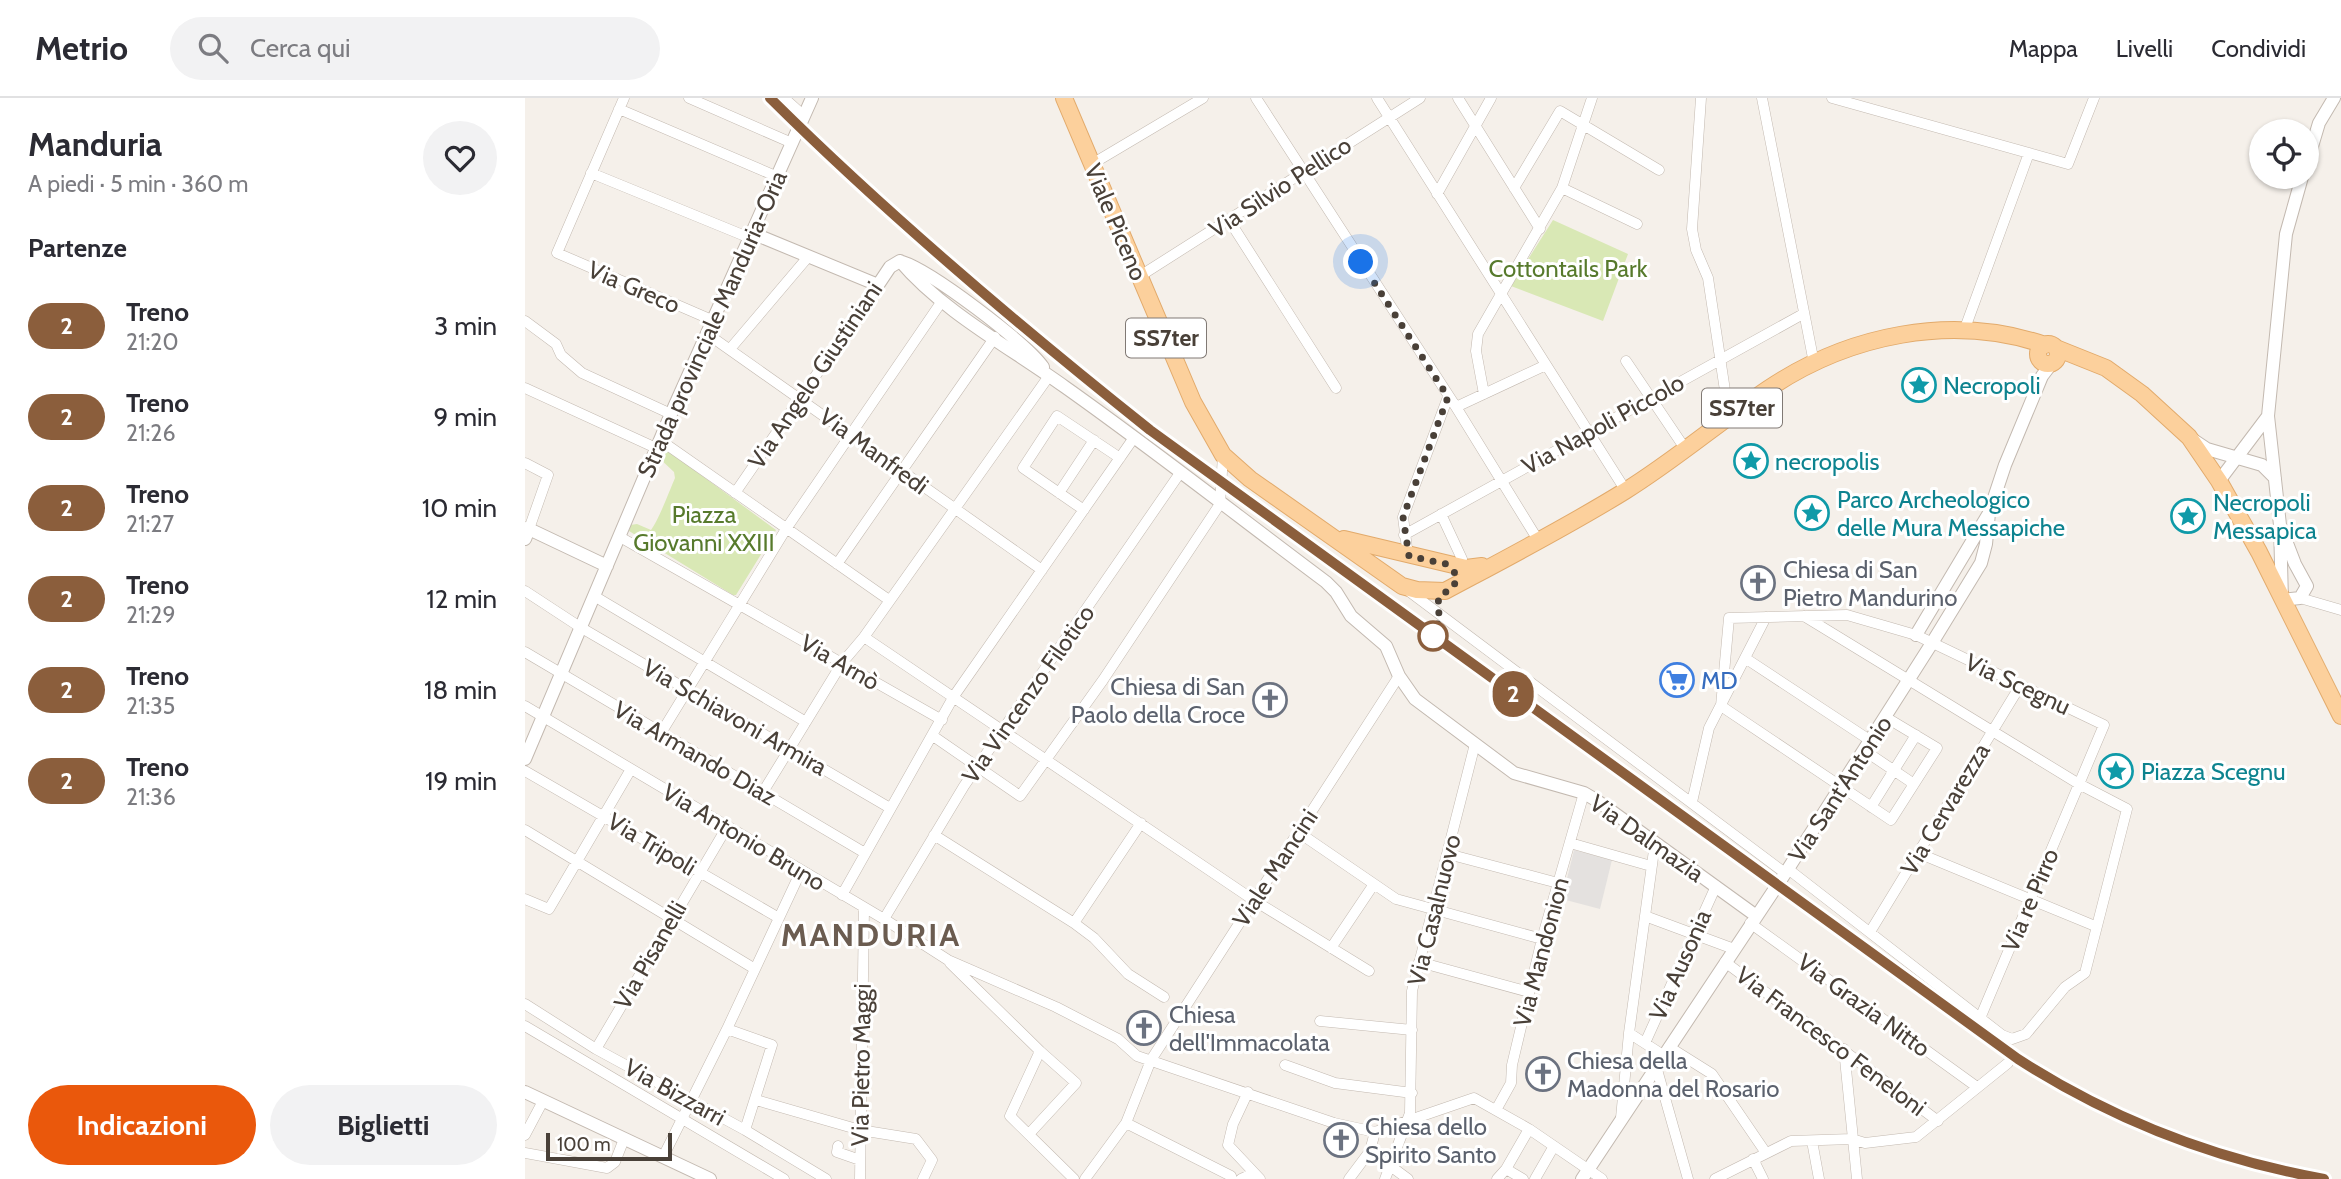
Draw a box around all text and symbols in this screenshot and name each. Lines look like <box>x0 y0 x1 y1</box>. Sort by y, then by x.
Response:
search box <box>170 17 660 80</box>
text: Metrio <box>35 28 128 68</box>
icon: search <box>194 29 232 67</box>
text: Cerca qui <box>250 32 351 64</box>
text: Mappa <box>2009 34 2078 63</box>
text: Livelli <box>2116 34 2173 63</box>
text: Condividi <box>2211 34 2306 63</box>
map controls <box>2249 119 2319 189</box>
button: locate <box>2249 119 2319 189</box>
button: heart <box>423 121 497 195</box>
text: Manduria <box>28 124 162 164</box>
street label: Via Silvio Pellico <box>1203 130 1357 244</box>
street label: Viale Piceno <box>1078 159 1154 285</box>
street label: Strada provinciale Manduria-Oria <box>631 166 793 482</box>
text: A piedi · 5 min · 360 m <box>28 170 249 198</box>
text: Partenze <box>28 232 127 264</box>
your location <box>1343 244 1378 279</box>
park label: Cottontails Park <box>1489 254 1648 283</box>
street label: Via Greco <box>584 255 684 319</box>
street label: Via Angelo Giustiniani <box>742 276 888 474</box>
text: Treno <box>126 296 189 328</box>
text: 3 min <box>434 310 497 342</box>
text: 2 <box>60 311 73 340</box>
road number: SS7ter <box>1126 318 1206 358</box>
text: 21:20 <box>126 328 178 356</box>
place icon: Necropoli <box>1900 366 1938 404</box>
street label: Via Napoli Piccolo <box>1517 368 1689 480</box>
place label: Necropoli <box>1943 371 2041 400</box>
text: Treno <box>126 387 189 419</box>
road number: SS7ter <box>1702 388 1782 428</box>
text: 9 min <box>434 401 497 433</box>
text: 2 <box>60 402 73 431</box>
street label: Via Manfredi <box>814 402 934 500</box>
text: 21:26 <box>126 419 175 447</box>
place icon: necropolis <box>1732 442 1770 480</box>
place label: necropolis <box>1775 447 1879 476</box>
text: Treno <box>126 478 189 510</box>
place label: Parco Archeologico delle Mura Messapiche <box>1837 485 2065 542</box>
place label: Necropoli Messapica <box>2213 488 2317 545</box>
text: 10 min <box>422 492 497 524</box>
text: 2 <box>60 493 73 522</box>
place icon: Parco Archeologico delle Mura Messapiche <box>1793 494 1831 532</box>
place icon: Necropoli Messapica <box>2169 497 2207 535</box>
park label: Piazza Giovanni XXIII <box>633 500 775 557</box>
text: 21:27 <box>126 510 174 538</box>
place label: Chiesa di San Pietro Mandurino <box>1783 555 1957 612</box>
church icon: Chiesa di San Pietro Mandurino <box>1739 564 1777 602</box>
text: Treno <box>126 569 189 601</box>
text: 12 min <box>426 583 497 615</box>
text: 2 <box>60 584 73 613</box>
street label: Via Vincenzo Filotico <box>956 599 1100 789</box>
text: 21:29 <box>126 601 175 629</box>
unlabelled marker <box>1418 621 1448 651</box>
street label: Via Arnò <box>795 628 885 696</box>
street label: Via Scegnu <box>1961 647 2075 721</box>
street label: Via Schiavoni Armira <box>638 652 833 782</box>
text: Treno <box>126 660 189 692</box>
supermarket icon: MD <box>1658 661 1696 699</box>
place label: MD <box>1701 666 1738 695</box>
line badge: 2 <box>1490 671 1536 717</box>
place label: Chiesa di San Paolo della Croce <box>1071 672 1245 729</box>
text: 18 min <box>424 674 497 706</box>
text: 2 <box>60 675 73 704</box>
text: 2 <box>1507 679 1519 708</box>
church icon: Chiesa di San Paolo della Croce <box>1251 681 1289 719</box>
text: 21:35 <box>126 692 175 720</box>
street label: Via Armando Diaz <box>608 695 782 811</box>
street label: Via Sant'Antonio <box>1782 710 1898 868</box>
street label: Via Cervarezza <box>1894 737 1996 880</box>
text: Treno <box>126 751 189 783</box>
place icon: Piazza Scegnu <box>2097 752 2135 790</box>
place label: Piazza Scegnu <box>2141 757 2286 786</box>
text: 19 min <box>425 765 497 797</box>
text: 2 <box>60 766 73 795</box>
street label: Via Antonio Bruno <box>657 777 831 897</box>
text: 21:36 <box>126 783 176 811</box>
street label: Via Dalmazia <box>1584 788 1710 888</box>
street label: Viale Mancini <box>1226 804 1324 932</box>
street label: Via Tripoli <box>602 806 702 882</box>
street label: Via Casalnuovo <box>1401 831 1467 989</box>
street label: Via re Pirro <box>1995 844 2065 956</box>
street label: Via Mandonion <box>1507 874 1575 1030</box>
street label: Via Pisanelli <box>607 896 693 1014</box>
street label: Via Ausonia <box>1643 905 1717 1025</box>
district label: MANDURIA <box>781 915 961 954</box>
street label: Via Grazia Nitto <box>1792 947 1936 1063</box>
street label: Via Francesco Feneloni <box>1730 960 1932 1122</box>
street label: Via Pietro Maggi <box>845 983 877 1147</box>
place label: Chiesa dell'Immacolata <box>1169 1000 1330 1057</box>
church icon: Chiesa dell'Immacolata <box>1125 1009 1163 1047</box>
place label: Chiesa della Madonna del Rosario <box>1567 1046 1779 1103</box>
street label: Via Bizzarri <box>619 1052 731 1132</box>
church icon: Chiesa della Madonna del Rosario <box>1524 1055 1562 1093</box>
button: Indicazioni <box>28 1085 256 1165</box>
button: Biglietti <box>270 1085 497 1165</box>
place label: Chiesa dello Spirito Santo <box>1365 1112 1497 1169</box>
church icon: Chiesa dello Spirito Santo <box>1322 1121 1360 1159</box>
scale bar <box>546 1130 672 1162</box>
text: 100 m <box>557 1133 611 1156</box>

